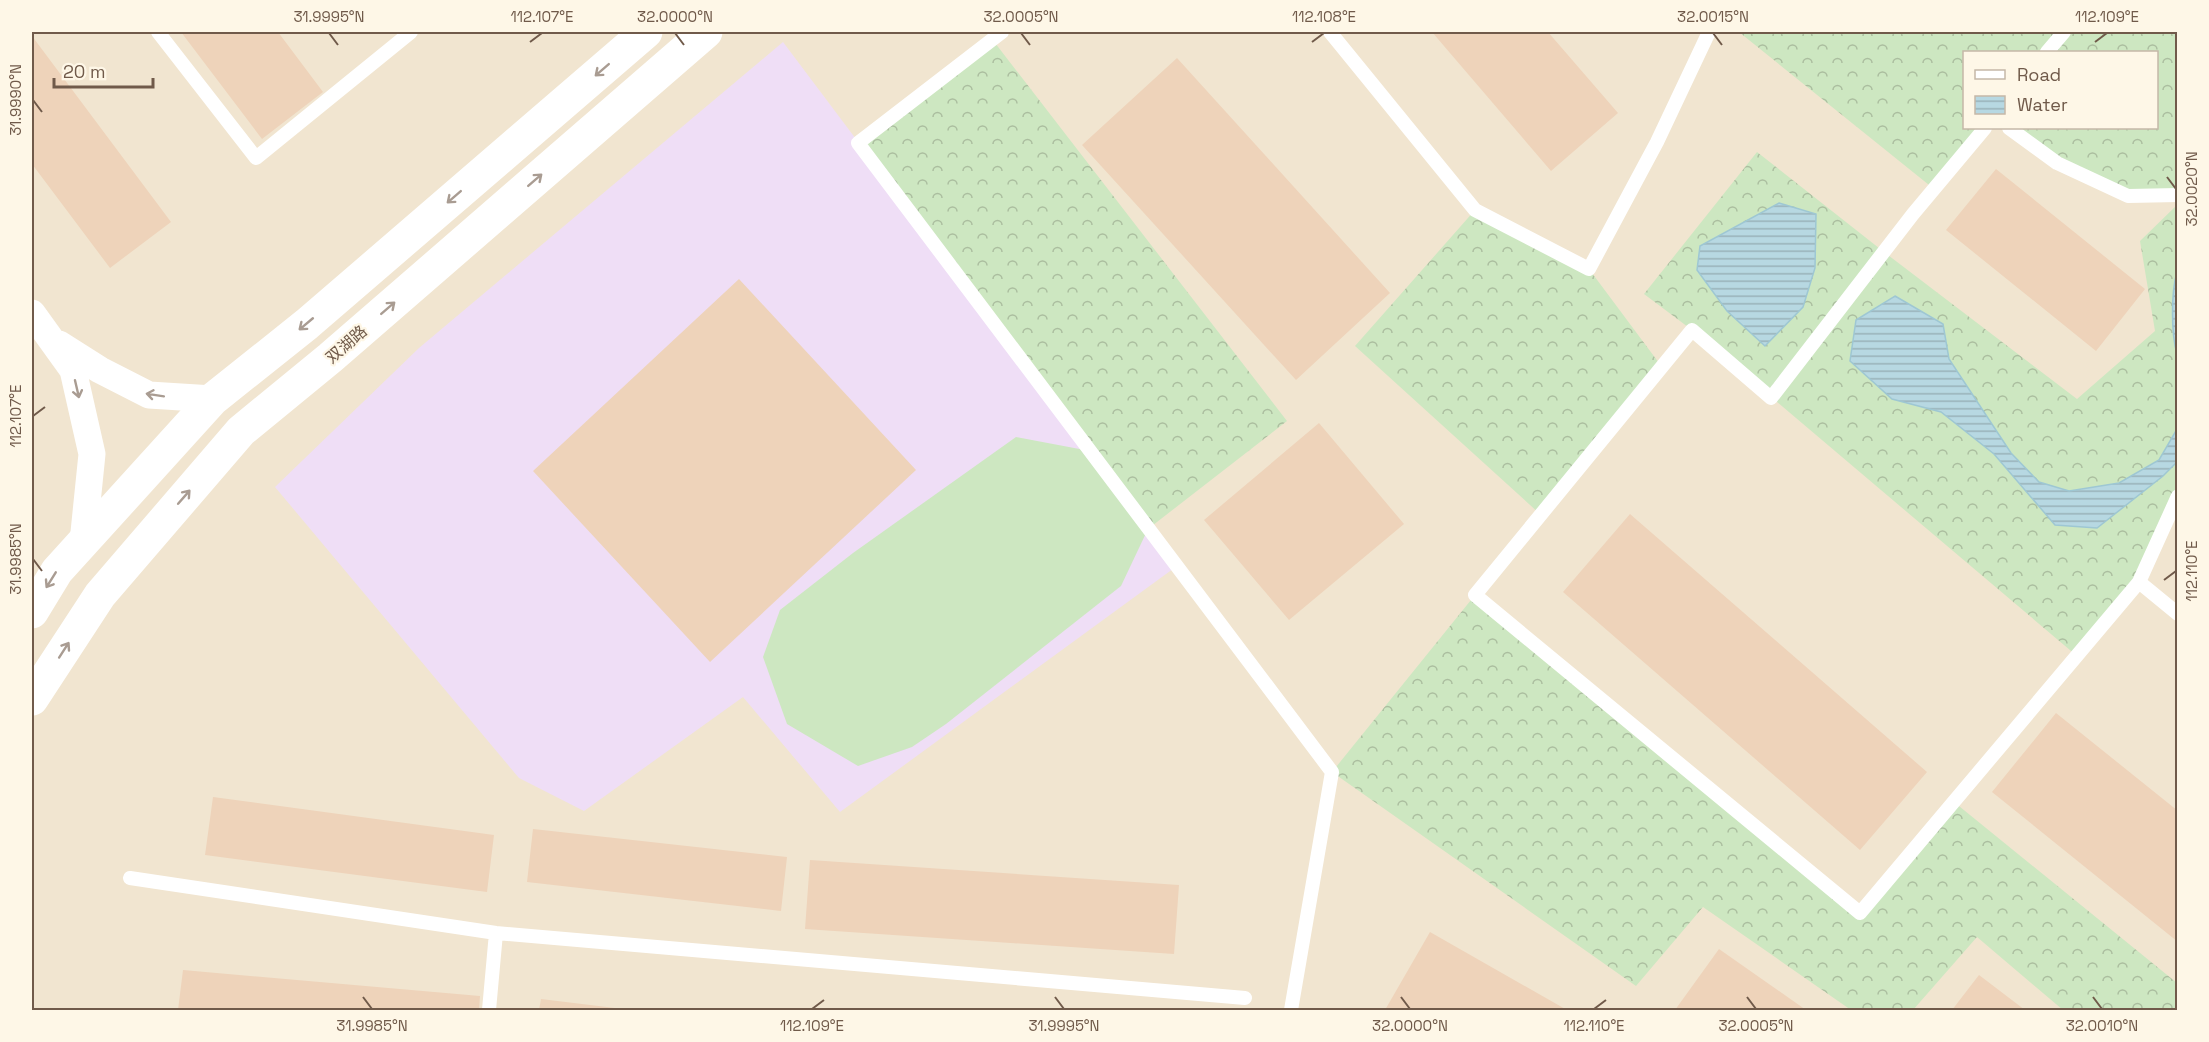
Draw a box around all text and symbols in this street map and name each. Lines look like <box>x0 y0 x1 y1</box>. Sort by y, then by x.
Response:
text: 31.9995°N <box>293 7 365 26</box>
text: 112.107°E <box>510 7 574 26</box>
text: 32.0000°N <box>637 7 713 26</box>
text: 32.0005°N <box>983 7 1059 26</box>
text: 112.108°E <box>1292 7 1356 26</box>
text: 32.0015°N <box>1677 7 1749 26</box>
text: 112.109°E <box>2075 7 2139 26</box>
scale bar <box>54 51 153 89</box>
legend <box>1963 51 2158 129</box>
text: 20 m <box>63 60 106 83</box>
one-way arrow <box>595 63 610 77</box>
text: Road <box>2017 63 2061 86</box>
text: 31.9990°N <box>6 64 25 136</box>
text: Water <box>2017 93 2068 116</box>
text: 32.0020°N <box>2182 151 2201 227</box>
one-way arrow <box>527 173 542 187</box>
one-way arrow <box>447 190 462 204</box>
one-way arrow <box>380 301 395 315</box>
one-way arrow <box>298 318 314 331</box>
street label: 双湖路 <box>321 321 371 368</box>
one-way arrow <box>72 379 83 398</box>
text: 112.107°E <box>6 384 25 448</box>
one-way arrow <box>146 389 165 400</box>
one-way arrow <box>177 490 191 505</box>
text: 31.9985°N <box>6 523 25 595</box>
text: 112.110°E <box>2182 540 2201 602</box>
one-way arrow <box>44 571 56 588</box>
one-way arrow <box>58 642 70 659</box>
text: 31.9985°N <box>336 1016 408 1035</box>
text: 112.109°E <box>780 1016 844 1035</box>
text: 31.9995°N <box>1028 1016 1100 1035</box>
text: 32.0000°N <box>1372 1016 1448 1035</box>
text: 112.110°E <box>1563 1016 1625 1035</box>
text: 32.0005°N <box>1718 1016 1794 1035</box>
text: 32.0010°N <box>2066 1016 2138 1035</box>

